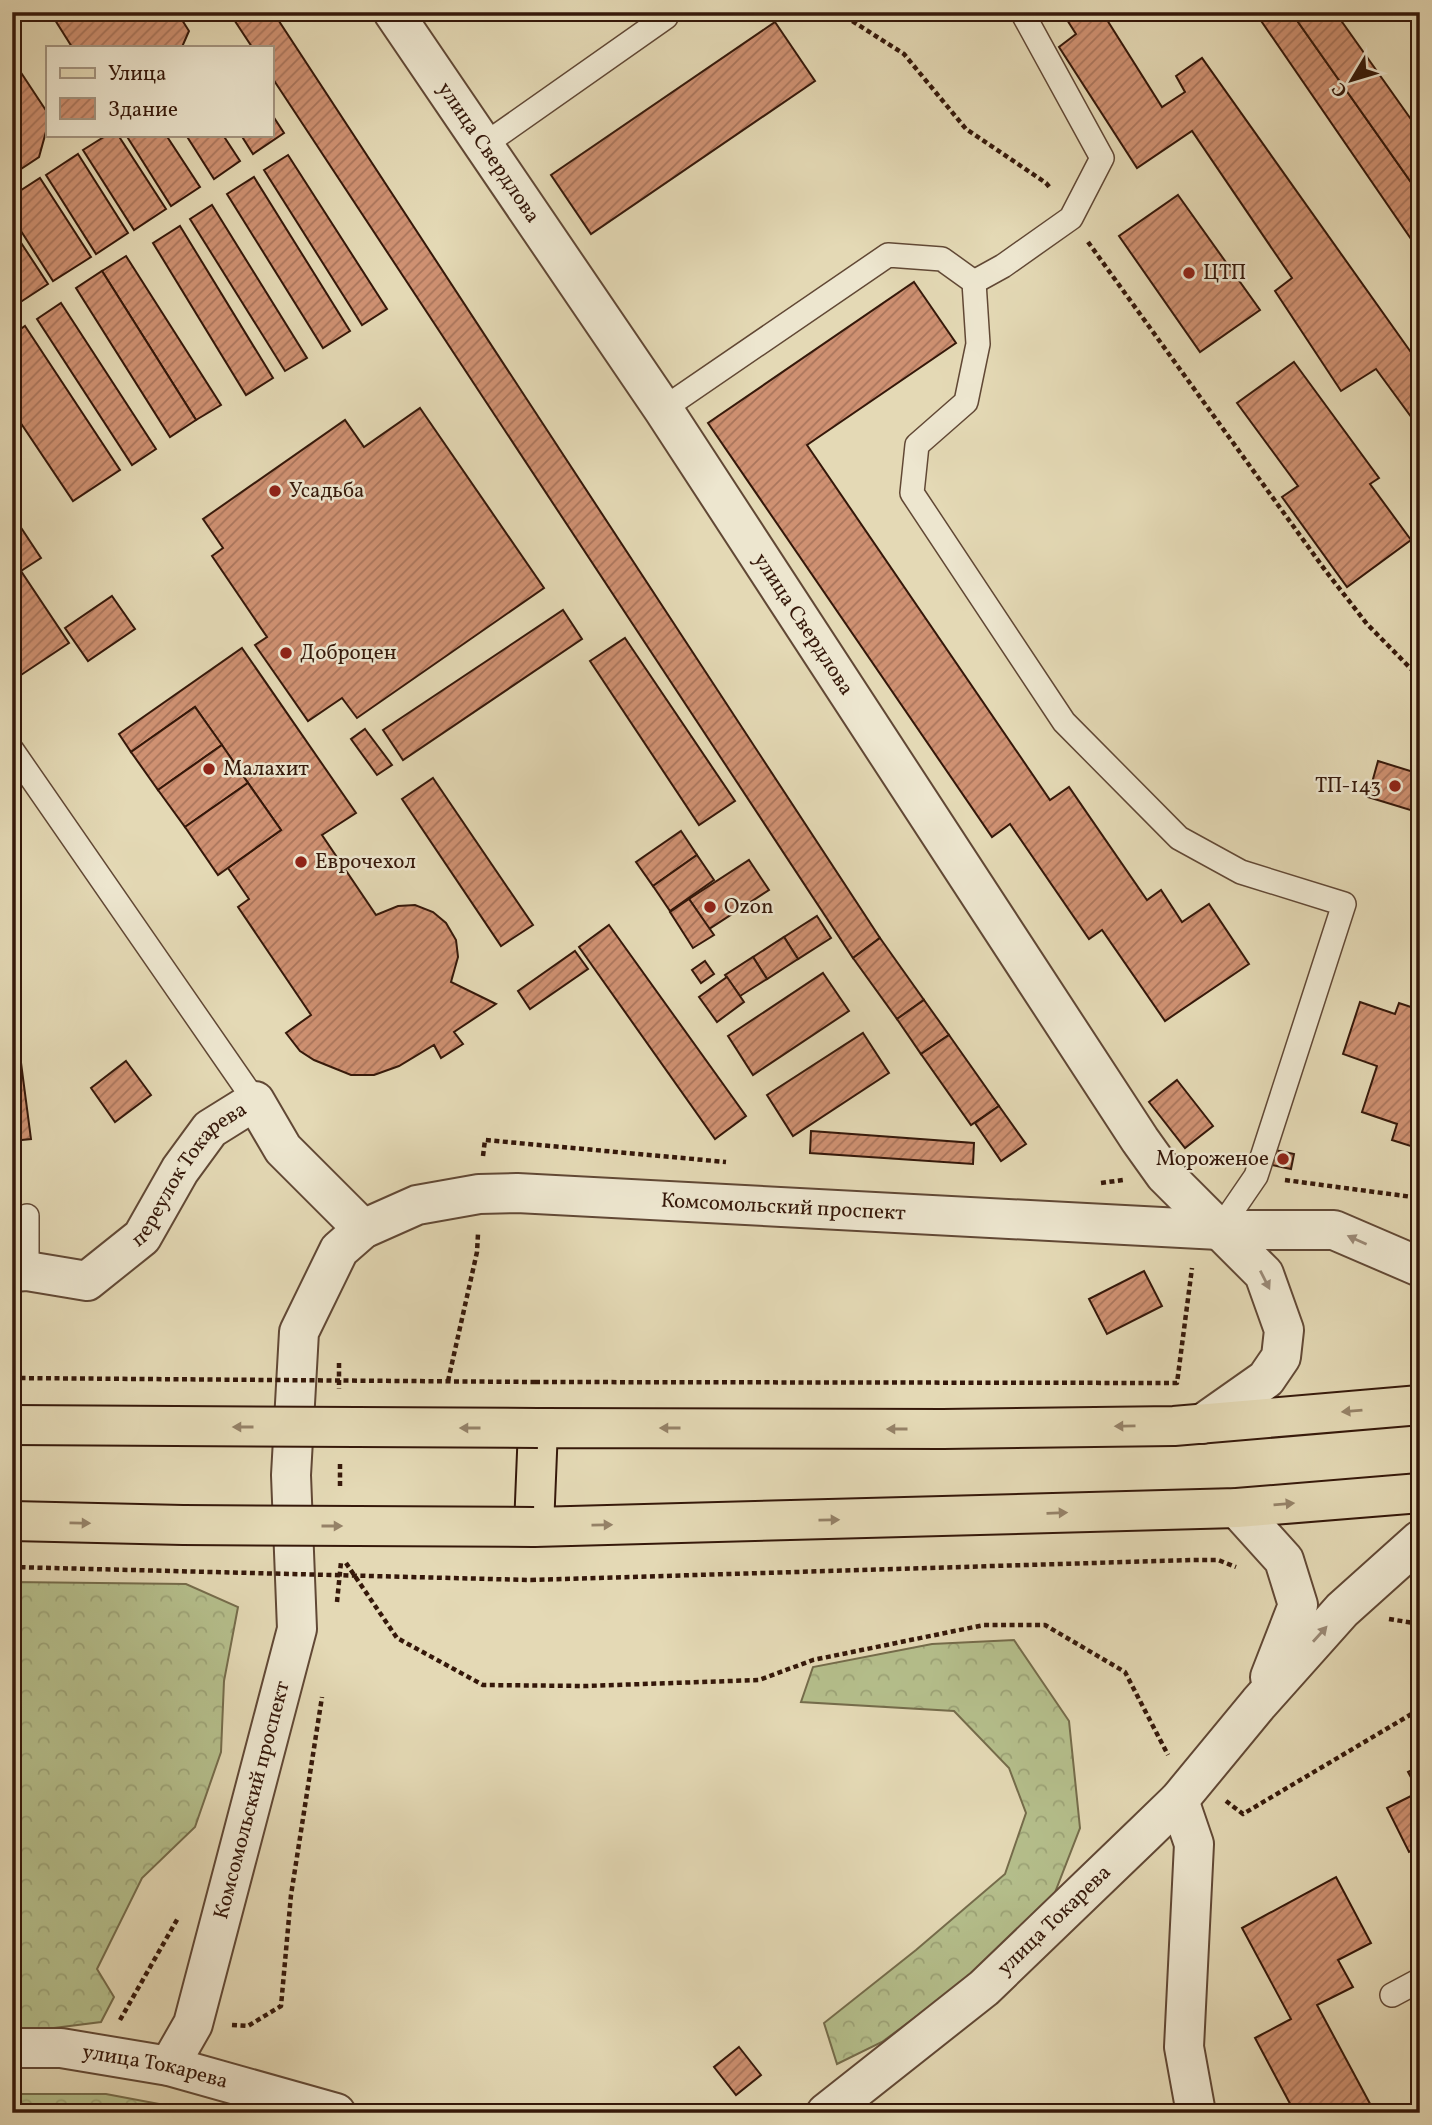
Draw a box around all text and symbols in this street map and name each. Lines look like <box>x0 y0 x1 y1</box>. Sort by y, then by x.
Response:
legend <box>46 46 273 136</box>
north arrow <box>1316 46 1386 116</box>
text: Улица <box>108 60 166 89</box>
street label: улица Свердлова <box>430 76 547 229</box>
text: С <box>1326 76 1354 102</box>
text: Здание <box>108 96 178 125</box>
place label: ЦТП <box>1203 259 1246 288</box>
marker: ЦТП <box>1181 265 1197 281</box>
place label: Усадьба <box>289 477 365 506</box>
marker: Усадьба <box>267 483 283 499</box>
street label: улица Свердлова <box>746 547 861 701</box>
place label: Доброцен <box>300 639 397 668</box>
marker: Доброцен <box>278 645 294 661</box>
place label: Малахит <box>223 755 309 784</box>
marker: Малахит <box>201 761 217 777</box>
place label: ТП-143 <box>1315 772 1381 801</box>
marker: ТП-143 <box>1387 778 1403 794</box>
place label: Еврочехол <box>315 848 416 877</box>
marker: Еврочехол <box>293 854 309 870</box>
place label: Ozon <box>724 893 774 922</box>
marker: Ozon <box>702 899 718 915</box>
street label: переулок Токарева <box>126 1095 253 1254</box>
place label: Мороженое <box>1156 1145 1269 1174</box>
marker: Мороженое <box>1275 1151 1291 1167</box>
street label: Комсомольский проспект <box>660 1186 907 1228</box>
one-way arrow <box>1347 1234 1367 1246</box>
one-way arrow <box>1259 1270 1270 1290</box>
one-way arrow <box>1341 1406 1363 1417</box>
one-way arrow <box>231 1421 253 1433</box>
one-way arrow <box>1114 1421 1136 1432</box>
one-way arrow <box>459 1422 481 1434</box>
one-way arrow <box>659 1423 681 1434</box>
one-way arrow <box>886 1423 908 1435</box>
one-way arrow <box>1273 1498 1295 1509</box>
one-way arrow <box>1046 1508 1068 1519</box>
one-way arrow <box>818 1514 840 1525</box>
one-way arrow <box>70 1517 92 1529</box>
one-way arrow <box>322 1520 344 1532</box>
one-way arrow <box>591 1520 613 1531</box>
one-way arrow <box>1312 1625 1328 1643</box>
street label: Комсомольский проспект <box>207 1677 297 1922</box>
street label: улица Токарева <box>991 1858 1118 1982</box>
street label: улица Токарева <box>80 2037 231 2096</box>

